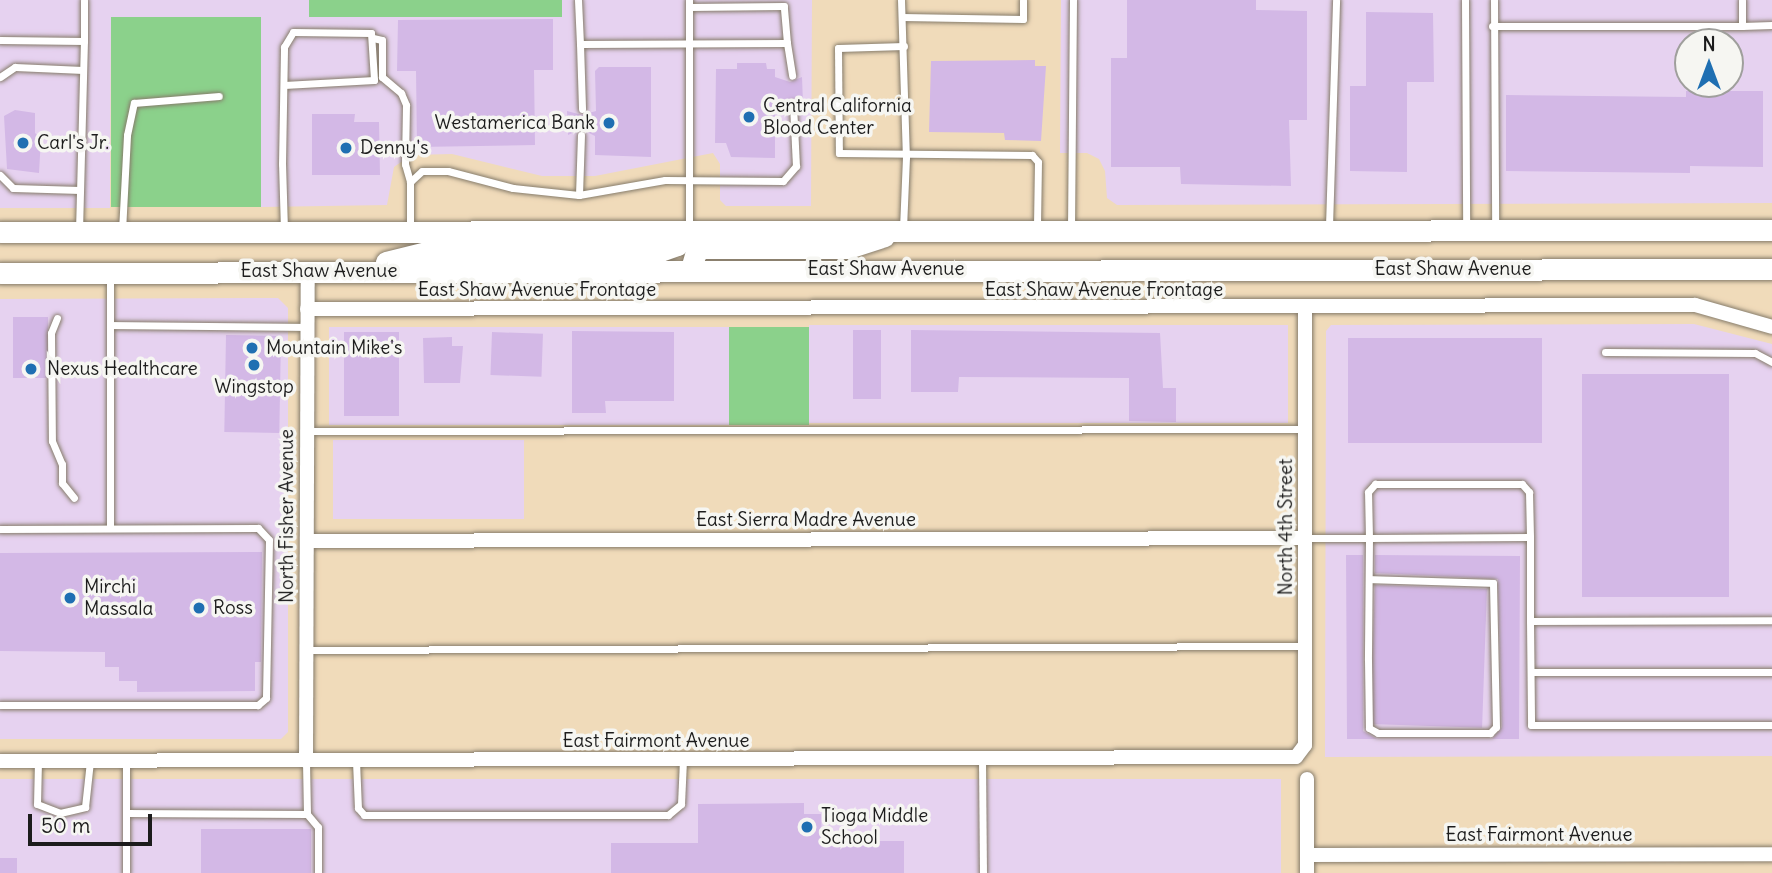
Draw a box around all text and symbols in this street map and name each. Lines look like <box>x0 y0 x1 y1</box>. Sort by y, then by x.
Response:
north arrow <box>1674 28 1744 98</box>
text: N <box>1702 32 1716 56</box>
place label: Central California Blood Center <box>763 95 912 139</box>
marker: Central California Blood Center <box>741 109 757 125</box>
place label: Westamerica Bank <box>435 112 595 134</box>
marker: Westamerica Bank <box>601 115 617 131</box>
place label: Carl's Jr. <box>37 132 109 154</box>
marker: Carl's Jr. <box>15 135 31 151</box>
place label: Denny's <box>360 137 429 159</box>
marker: Denny's <box>338 140 354 156</box>
street label: East Shaw Avenue <box>808 258 964 280</box>
street label: East Shaw Avenue <box>1375 258 1531 280</box>
street label: East Shaw Avenue <box>241 260 397 282</box>
street label: East Shaw Avenue Frontage <box>418 279 656 301</box>
street label: East Shaw Avenue Frontage <box>985 279 1223 301</box>
place label: Mountain Mike's <box>266 337 403 359</box>
marker: Mountain Mike's <box>244 340 260 356</box>
marker: Wingstop <box>246 357 262 373</box>
place label: Nexus Healthcare <box>47 358 198 380</box>
marker: Nexus Healthcare <box>21 359 41 379</box>
place label: Wingstop <box>214 376 294 398</box>
street label: North Fisher Avenue <box>276 429 298 603</box>
street label: North 4th Street <box>1275 459 1297 595</box>
street label: East Sierra Madre Avenue <box>696 509 916 531</box>
place label: Mirchi Massala <box>84 576 153 620</box>
marker: Mirchi Massala <box>62 590 78 606</box>
place label: Ross <box>213 597 253 619</box>
marker: Ross <box>191 600 207 616</box>
street label: East Fairmont Avenue <box>563 730 749 752</box>
scale bar <box>32 800 156 844</box>
place label: Tioga Middle School <box>821 805 928 849</box>
text: 50 m <box>41 812 90 839</box>
marker: Tioga Middle School <box>799 819 815 835</box>
street label: East Fairmont Avenue <box>1446 824 1632 846</box>

